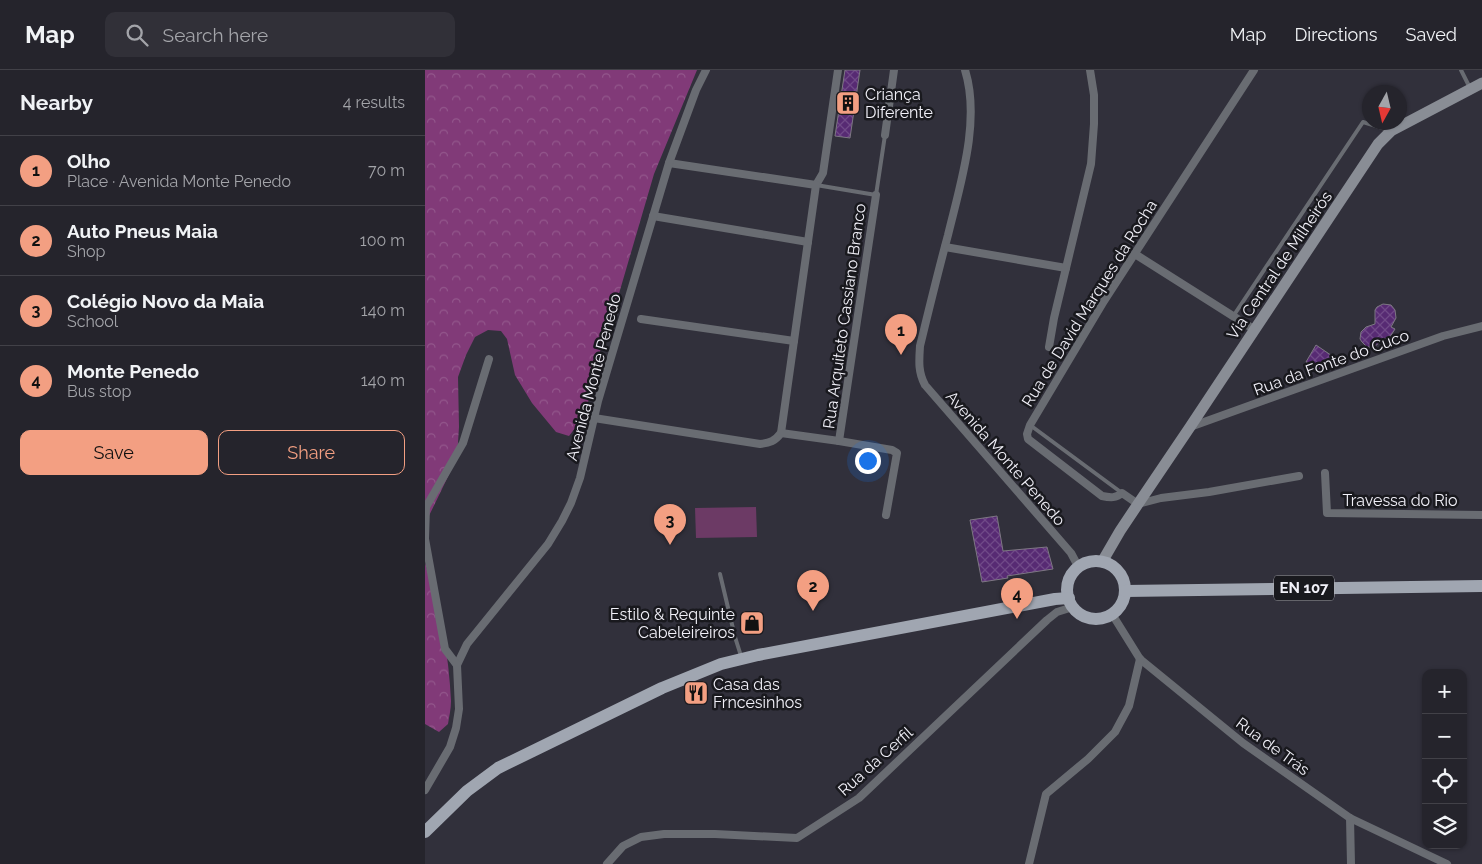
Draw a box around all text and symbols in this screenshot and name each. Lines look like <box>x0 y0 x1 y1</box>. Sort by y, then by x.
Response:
search box <box>105 12 455 57</box>
text: Map <box>25 20 75 49</box>
icon: search <box>123 21 151 49</box>
text: Search here <box>163 24 268 46</box>
text: Map <box>1230 24 1266 45</box>
text: Directions <box>1294 24 1378 45</box>
text: Saved <box>1406 24 1457 45</box>
place label: Criança Diferente <box>865 85 933 122</box>
north arrow <box>1362 85 1407 130</box>
text: Nearby <box>20 90 93 115</box>
building icon: Criança Diferente <box>835 90 861 116</box>
text: 4 results <box>343 93 405 112</box>
text: Olho <box>67 150 110 172</box>
text: 1 <box>32 161 40 180</box>
text: 70 m <box>368 161 405 180</box>
text: Place · Avenida Monte Penedo <box>67 172 291 191</box>
street label: Via Central de Milheirós <box>1223 187 1336 343</box>
street label: Rua de David Marques da Rocha <box>1018 197 1161 410</box>
street label: Rua Arquiteto Cassiano Branco <box>819 202 870 430</box>
text: Auto Pneus Maia <box>67 220 218 242</box>
text: 2 <box>31 231 41 250</box>
text: 100 m <box>360 231 405 250</box>
text: Shop <box>67 242 105 261</box>
text: Colégio Novo da Maia <box>67 290 264 312</box>
street label: Avenida Monte Penedo <box>562 291 625 463</box>
text: 3 <box>32 301 40 320</box>
text: 140 m <box>361 301 405 320</box>
text: School <box>67 312 118 331</box>
pin: 1 <box>885 314 917 355</box>
street label: Rua da Fonte do Cuco <box>1251 325 1411 399</box>
text: Monte Penedo <box>67 360 199 382</box>
text: 4 <box>31 371 41 390</box>
text: 140 m <box>361 371 405 390</box>
text: Bus stop <box>67 382 131 401</box>
street label: Avenida Monte Penedo <box>942 387 1069 530</box>
button: Save <box>20 430 208 475</box>
button: Share <box>218 430 405 475</box>
your location <box>855 448 881 474</box>
street label: Travessa do Rio <box>1342 491 1458 510</box>
pin: 3 <box>654 504 686 545</box>
pin: 2 <box>797 570 829 611</box>
road number: EN 107 <box>1274 576 1334 600</box>
pin: 4 <box>1001 578 1033 619</box>
place label: Estilo & Requinte Cabeleireiros <box>610 605 735 642</box>
shop icon: Estilo & Requinte Cabeleireiros <box>739 610 765 636</box>
map controls <box>1422 669 1467 849</box>
button: + <box>1422 669 1467 714</box>
place label: Casa das Frncesinhos <box>713 675 802 712</box>
restaurant icon: Casa das Frncesinhos <box>683 680 709 706</box>
street label: Rua de Trás <box>1232 713 1313 780</box>
button: − <box>1422 714 1467 759</box>
street label: Rua da Cerfil <box>834 723 917 800</box>
button: locate <box>1422 759 1467 804</box>
button: layers <box>1422 804 1467 849</box>

